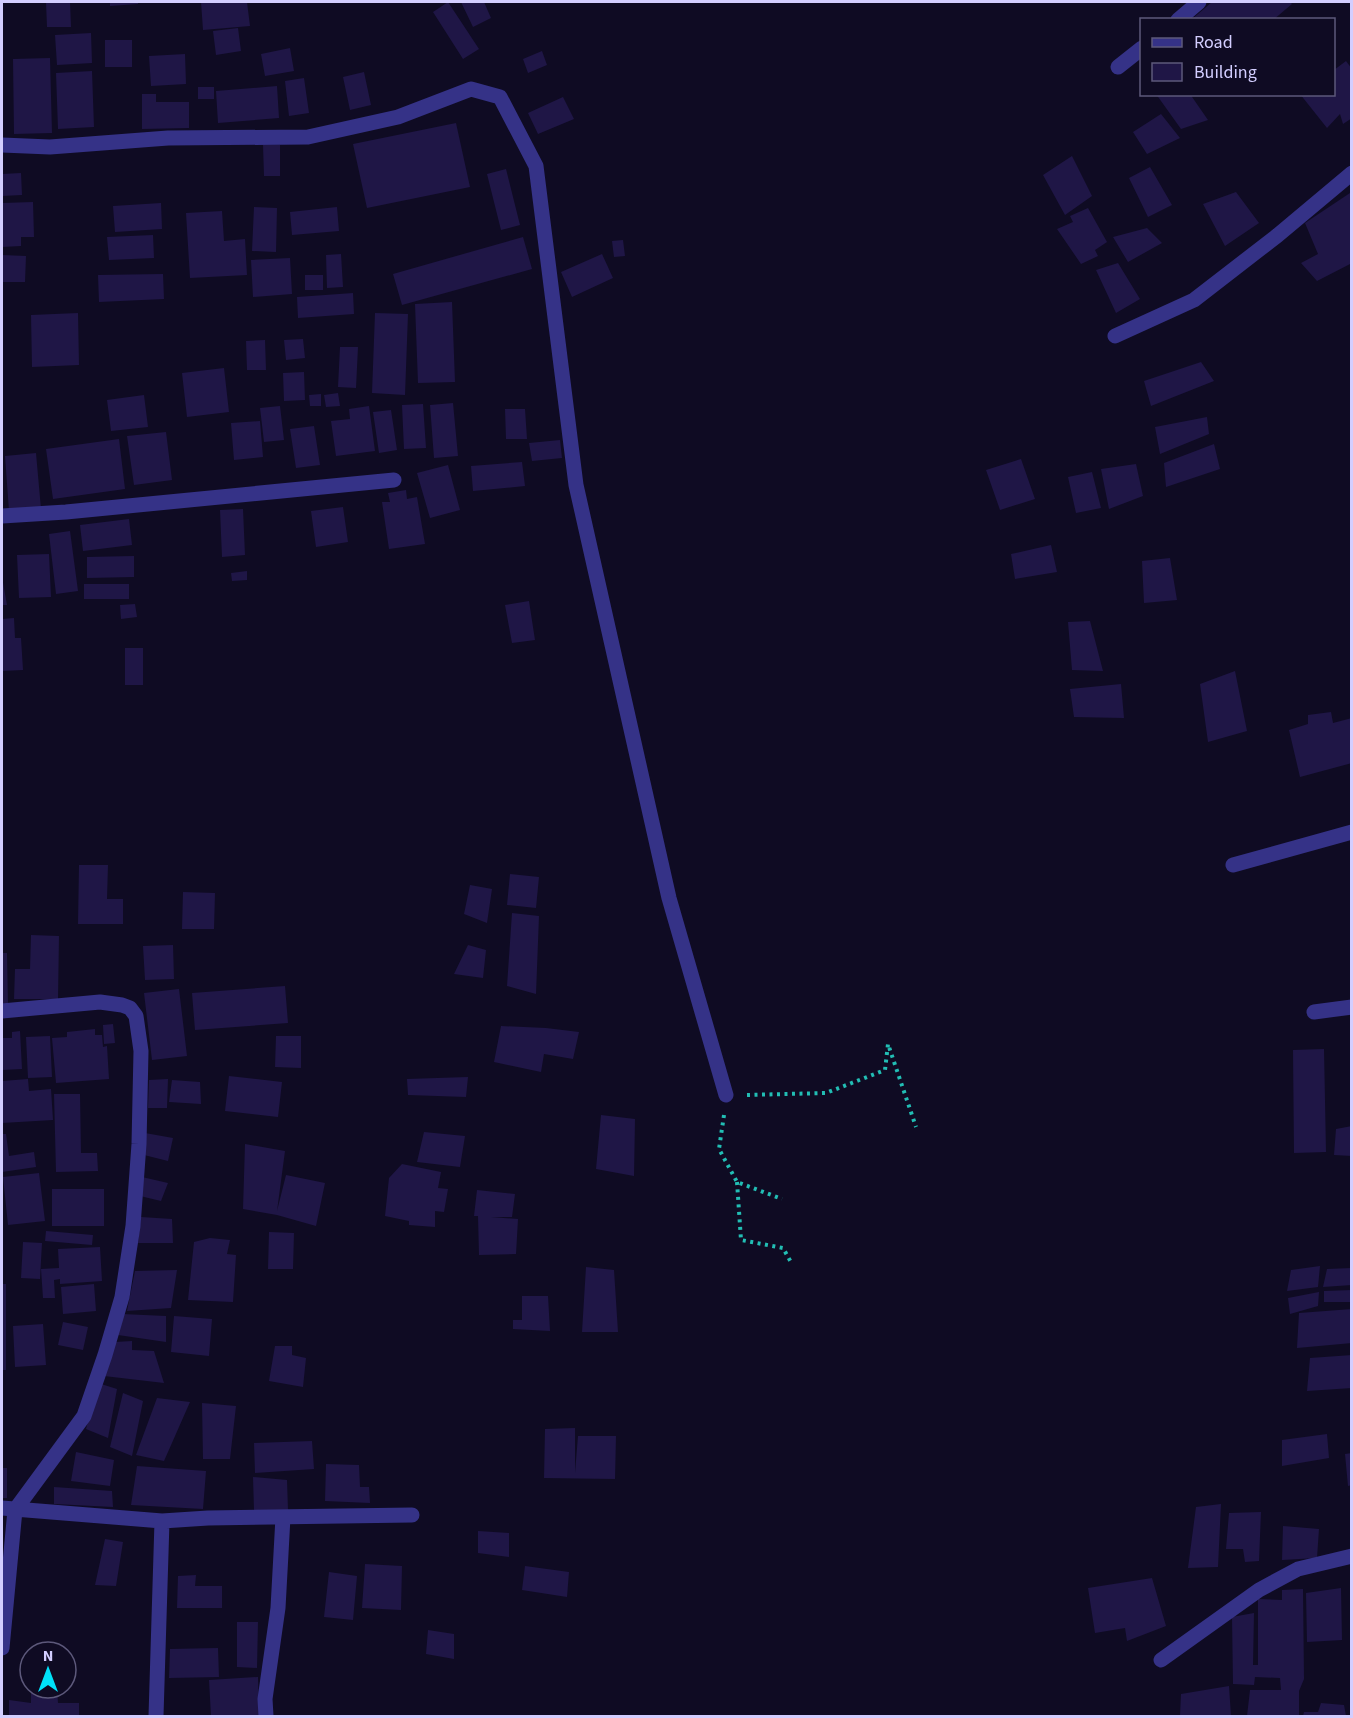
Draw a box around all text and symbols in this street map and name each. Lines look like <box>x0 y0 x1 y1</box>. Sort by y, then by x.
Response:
legend <box>1140 18 1335 96</box>
text: Road <box>1194 30 1233 55</box>
text: Building <box>1194 60 1257 85</box>
north arrow <box>18 1640 78 1700</box>
text: N <box>43 1645 53 1667</box>

